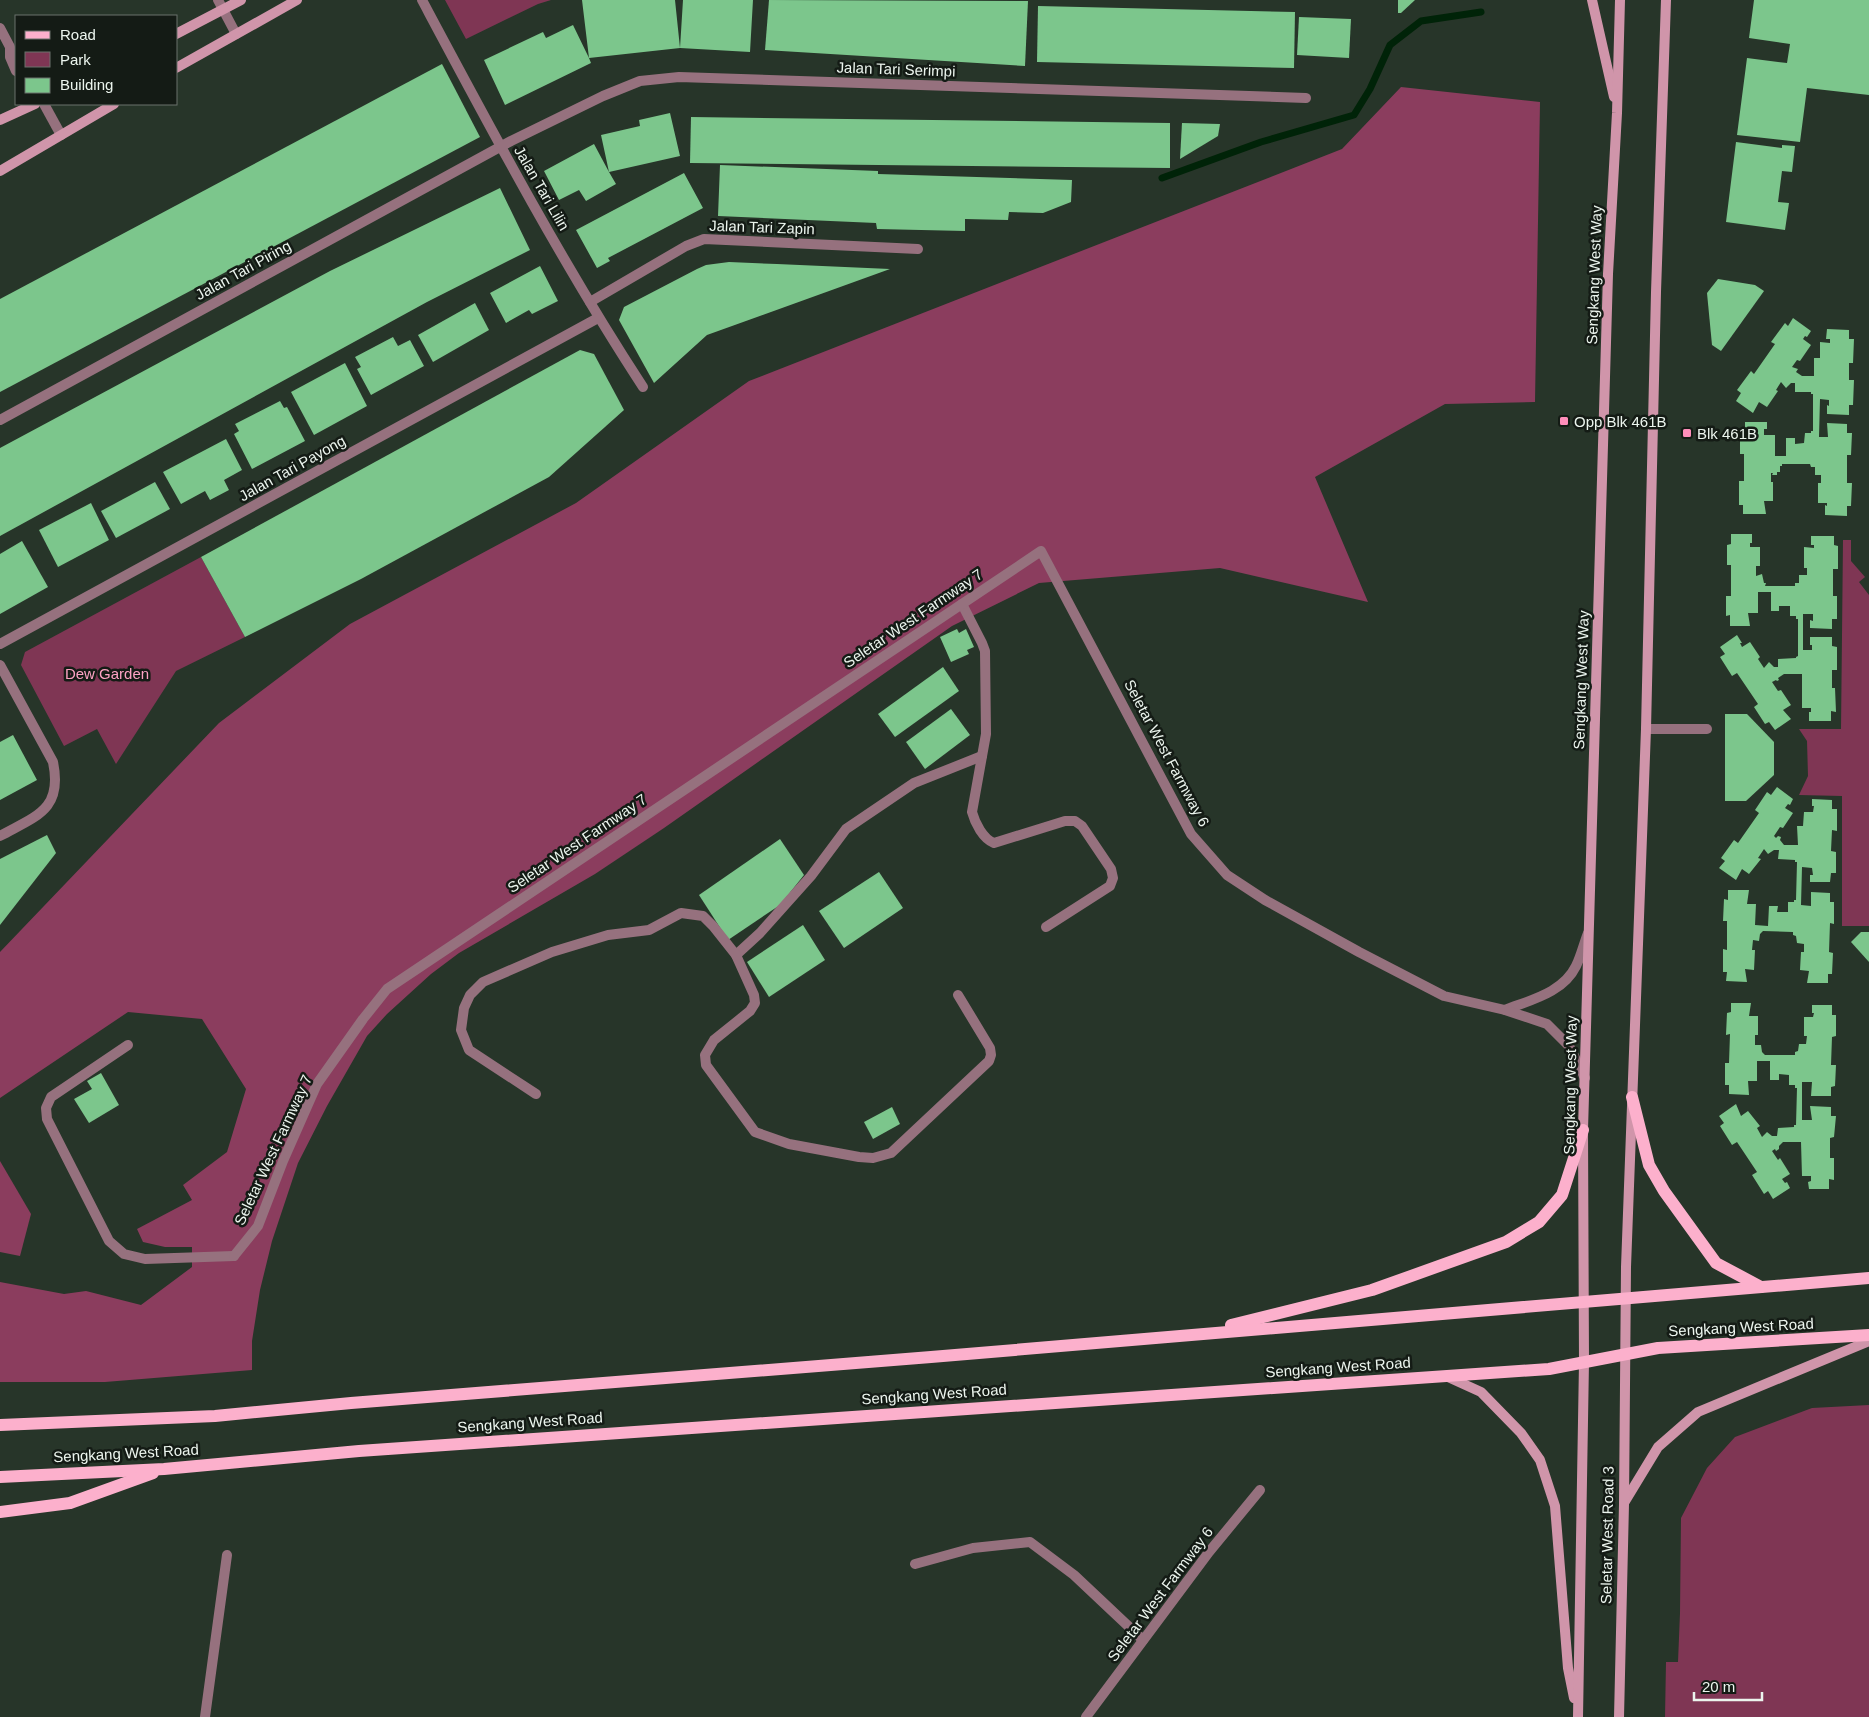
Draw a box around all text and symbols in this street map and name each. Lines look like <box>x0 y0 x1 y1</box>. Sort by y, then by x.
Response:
legend <box>15 15 178 105</box>
text: Road <box>60 26 96 43</box>
text: Park <box>60 51 91 68</box>
street label: Jalan Tari Serimpi <box>836 58 956 80</box>
text: Building <box>60 76 113 93</box>
street label: Jalan Tari Lilin <box>511 143 573 233</box>
street label: Sengkang West Way <box>1583 205 1605 345</box>
street label: Jalan Tari Zapin <box>709 217 815 237</box>
street label: Jalan Tari Piring <box>192 237 294 303</box>
place label: Opp Blk 461B <box>1574 413 1667 430</box>
marker: Opp Blk 461B <box>1558 415 1570 427</box>
place label: Blk 461B <box>1697 425 1757 442</box>
marker: Blk 461B <box>1681 427 1693 439</box>
street label: Jalan Tari Payong <box>236 432 348 504</box>
street label: Seletar West Farmway 7 <box>840 565 986 671</box>
street label: Sengkang West Way <box>1570 610 1592 750</box>
park label: Dew Garden <box>65 665 149 682</box>
street label: Seletar West Farmway 6 <box>1121 677 1213 829</box>
street label: Seletar West Farmway 7 <box>504 790 650 896</box>
street label: Sengkang West Way <box>1560 1015 1580 1155</box>
street label: Seletar West Farmway 7 <box>231 1072 315 1228</box>
street label: Sengkang West Road <box>1668 1315 1814 1339</box>
street label: Sengkang West Road <box>1265 1353 1411 1381</box>
street label: Sengkang West Road <box>861 1380 1007 1408</box>
street label: Sengkang West Road <box>457 1408 603 1436</box>
street label: Sengkang West Road <box>53 1441 199 1465</box>
street label: Seletar West Road 3 <box>1597 1466 1617 1604</box>
street label: Seletar West Farmway 6 <box>1104 1523 1216 1665</box>
scale bar <box>1694 1670 1762 1702</box>
text: 20 m <box>1702 1678 1735 1695</box>

